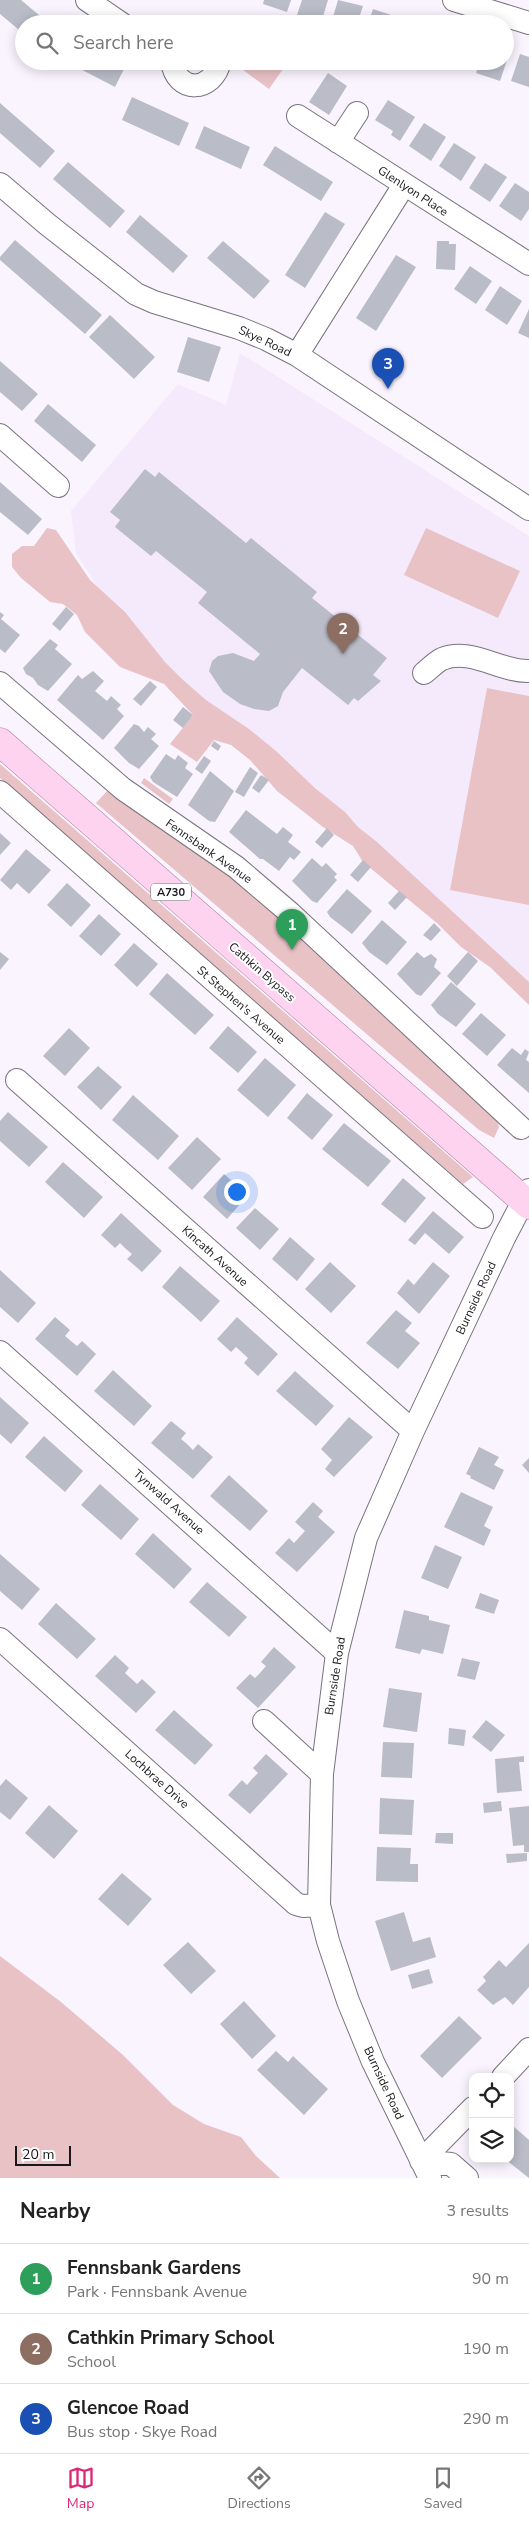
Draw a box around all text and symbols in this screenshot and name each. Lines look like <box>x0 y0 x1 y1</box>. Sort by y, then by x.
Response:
search box <box>15 15 514 70</box>
icon: search <box>33 29 61 57</box>
text: Search here <box>73 30 174 56</box>
street label: Glenlyon Place <box>375 162 451 220</box>
street label: Skye Road <box>236 322 294 360</box>
pin: 3 <box>372 348 404 389</box>
pin: 2 <box>327 613 359 654</box>
street label: Fennsbank Avenue <box>163 815 255 887</box>
road number: A730 <box>151 884 191 900</box>
pin: 1 <box>276 909 308 950</box>
street label: Cathkin Bypass <box>225 939 299 1005</box>
street label: St Stephen's Avenue <box>194 962 288 1048</box>
your location <box>224 1179 250 1205</box>
street label: Kincath Avenue <box>178 1222 252 1290</box>
street label: Burnside Road <box>452 1259 500 1337</box>
street label: Tynwald Avenue <box>130 1466 208 1538</box>
street label: Burnside Road <box>321 1636 349 1716</box>
street label: Lochbrae Drive <box>122 1746 192 1812</box>
street label: Burnside Road <box>360 2044 408 2122</box>
map controls <box>469 2073 514 2163</box>
button: locate <box>469 2073 514 2118</box>
button: layers <box>469 2118 514 2163</box>
scale bar <box>15 2143 71 2166</box>
text: 20 m <box>22 2145 54 2164</box>
text: Nearby <box>20 2197 90 2225</box>
text: 3 results <box>447 2200 509 2222</box>
text: Fennsbank Gardens <box>67 2255 241 2281</box>
text: 1 <box>31 2268 41 2290</box>
text: 90 m <box>472 2268 509 2290</box>
text: Park · Fennsbank Avenue <box>67 2281 247 2303</box>
text: Cathkin Primary School <box>67 2325 274 2351</box>
text: 2 <box>31 2338 41 2360</box>
text: 190 m <box>462 2338 509 2360</box>
text: School <box>67 2351 116 2373</box>
text: Glencoe Road <box>67 2395 189 2421</box>
text: 3 <box>31 2408 41 2430</box>
text: 290 m <box>462 2408 509 2430</box>
text: Bus stop · Skye Road <box>67 2421 217 2443</box>
tab: Map <box>67 2464 95 2513</box>
tab: Directions <box>228 2464 291 2513</box>
tab: Saved <box>424 2464 462 2513</box>

